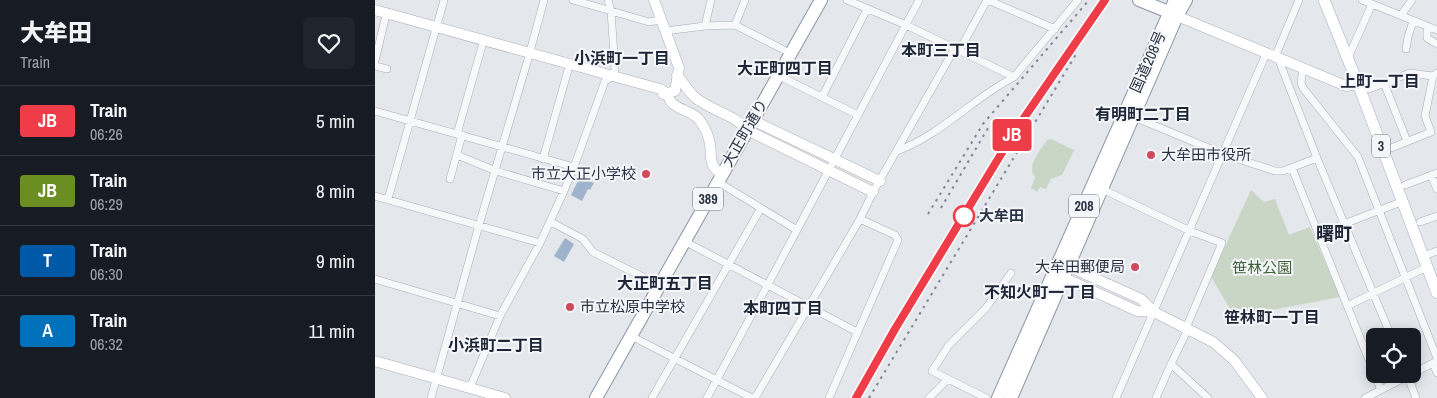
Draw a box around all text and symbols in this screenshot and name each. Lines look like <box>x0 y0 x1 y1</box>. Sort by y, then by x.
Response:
text: 大牟田 <box>20 16 92 48</box>
button: heart <box>303 17 355 69</box>
street label: 国道208号 <box>1125 28 1170 96</box>
district label: 本町三丁目 <box>901 39 981 61</box>
district label: 小浜町一丁目 <box>574 47 670 69</box>
text: Train <box>20 51 50 73</box>
district label: 大正町四丁目 <box>737 57 833 79</box>
district label: 上町一丁目 <box>1340 70 1420 92</box>
street label: 大正町通り <box>717 95 772 170</box>
text: Train <box>90 97 127 123</box>
district label: 有明町二丁目 <box>1095 103 1191 125</box>
text: JB <box>38 108 57 133</box>
text: 5 min <box>316 108 355 134</box>
line badge: JB <box>989 119 1035 151</box>
text: JB <box>1003 122 1021 147</box>
text: 06:26 <box>90 123 123 145</box>
road number: 3 <box>1372 134 1390 158</box>
place label: 大牟田市役所 <box>1161 144 1251 165</box>
marker: 大牟田市役所 <box>1145 149 1157 161</box>
place label: 市立大正小学校 <box>531 163 636 184</box>
text: Train <box>90 167 127 193</box>
marker: 市立大正小学校 <box>640 168 652 180</box>
text: JB <box>38 178 57 203</box>
text: 8 min <box>316 178 355 204</box>
road number: 389 <box>693 188 723 210</box>
text: 06:29 <box>90 193 123 215</box>
road number: 208 <box>1069 195 1099 218</box>
marker: 大牟田 <box>953 205 975 227</box>
place label: 大牟田 <box>979 205 1024 226</box>
district label: 曙町 <box>1316 221 1352 246</box>
text: Train <box>90 237 127 263</box>
text: T <box>43 248 52 273</box>
text: 9 min <box>316 248 355 274</box>
place label: 大牟田郵便局 <box>1035 256 1125 277</box>
park label: 笹林公園 <box>1232 257 1292 278</box>
marker: 大牟田郵便局 <box>1129 261 1141 273</box>
text: 06:30 <box>90 263 123 285</box>
district label: 大正町五丁目 <box>617 272 713 294</box>
district label: 不知火町一丁目 <box>984 281 1096 303</box>
place label: 市立松原中学校 <box>580 296 685 317</box>
district label: 本町四丁目 <box>743 297 823 319</box>
marker: 市立松原中学校 <box>564 301 576 313</box>
district label: 笹林町一丁目 <box>1224 306 1320 328</box>
text: Train <box>90 307 127 333</box>
text: A <box>42 318 53 343</box>
text: 11 min <box>309 318 355 344</box>
map controls <box>1366 328 1421 383</box>
button: locate <box>1366 328 1421 383</box>
text: 06:32 <box>90 333 123 355</box>
district label: 小浜町二丁目 <box>448 334 544 356</box>

